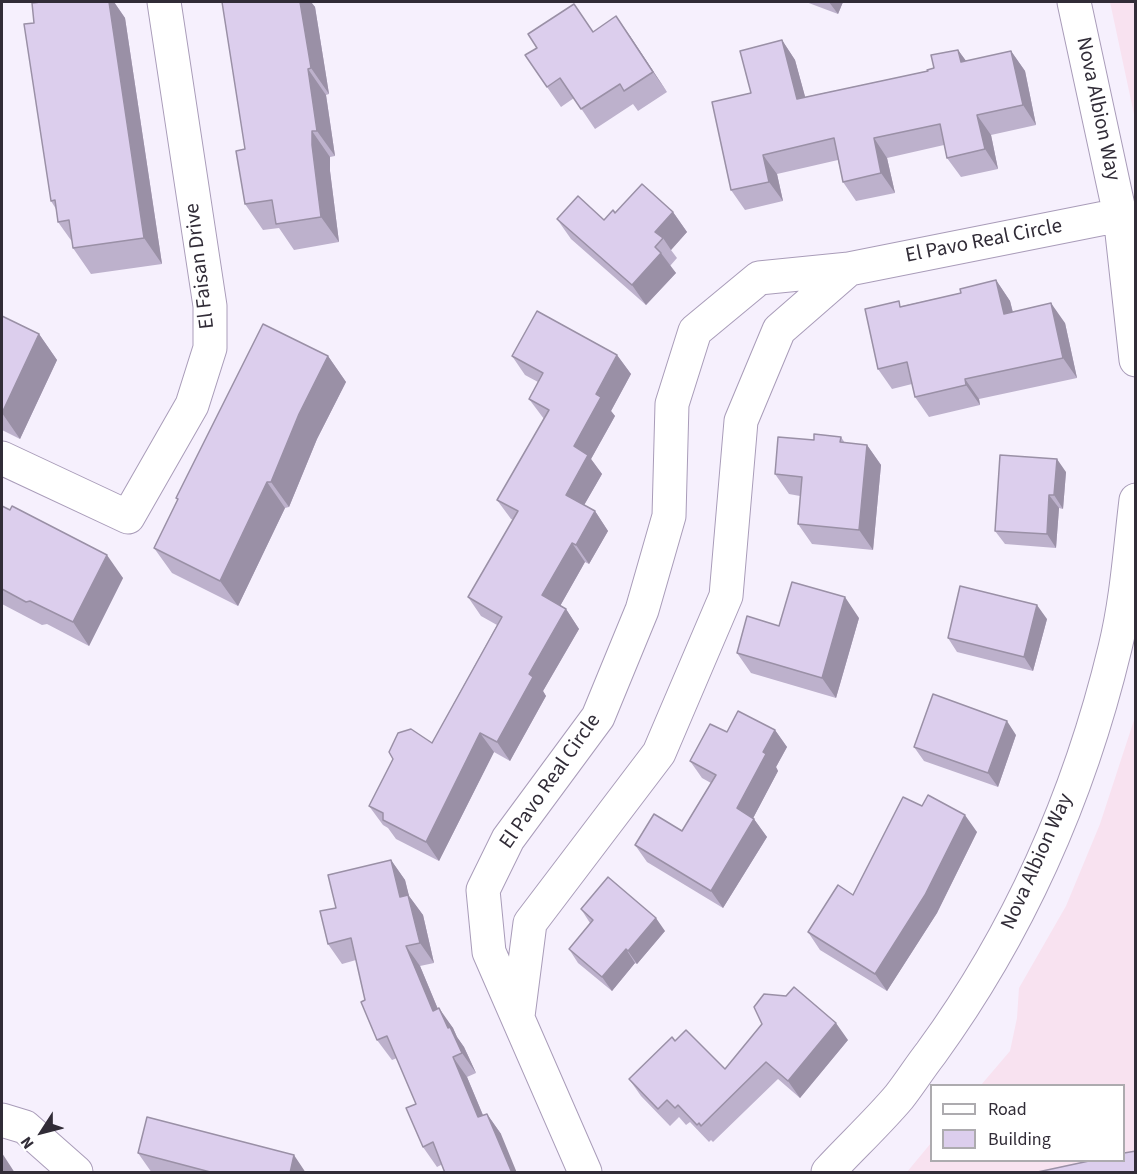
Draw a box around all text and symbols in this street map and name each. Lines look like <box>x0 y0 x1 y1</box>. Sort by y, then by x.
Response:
street label: Nova Albion Way <box>1069 35 1125 183</box>
street label: El Faisan Drive <box>181 202 221 330</box>
street label: El Pavo Real Circle <box>904 214 1064 270</box>
street label: El Pavo Real Circle <box>495 710 607 854</box>
street label: Nova Albion Way <box>997 790 1079 934</box>
legend <box>930 1084 1125 1162</box>
text: Road <box>988 1097 1027 1122</box>
north arrow <box>12 1102 72 1162</box>
text: Building <box>988 1127 1051 1152</box>
text: N <box>15 1132 39 1153</box>

